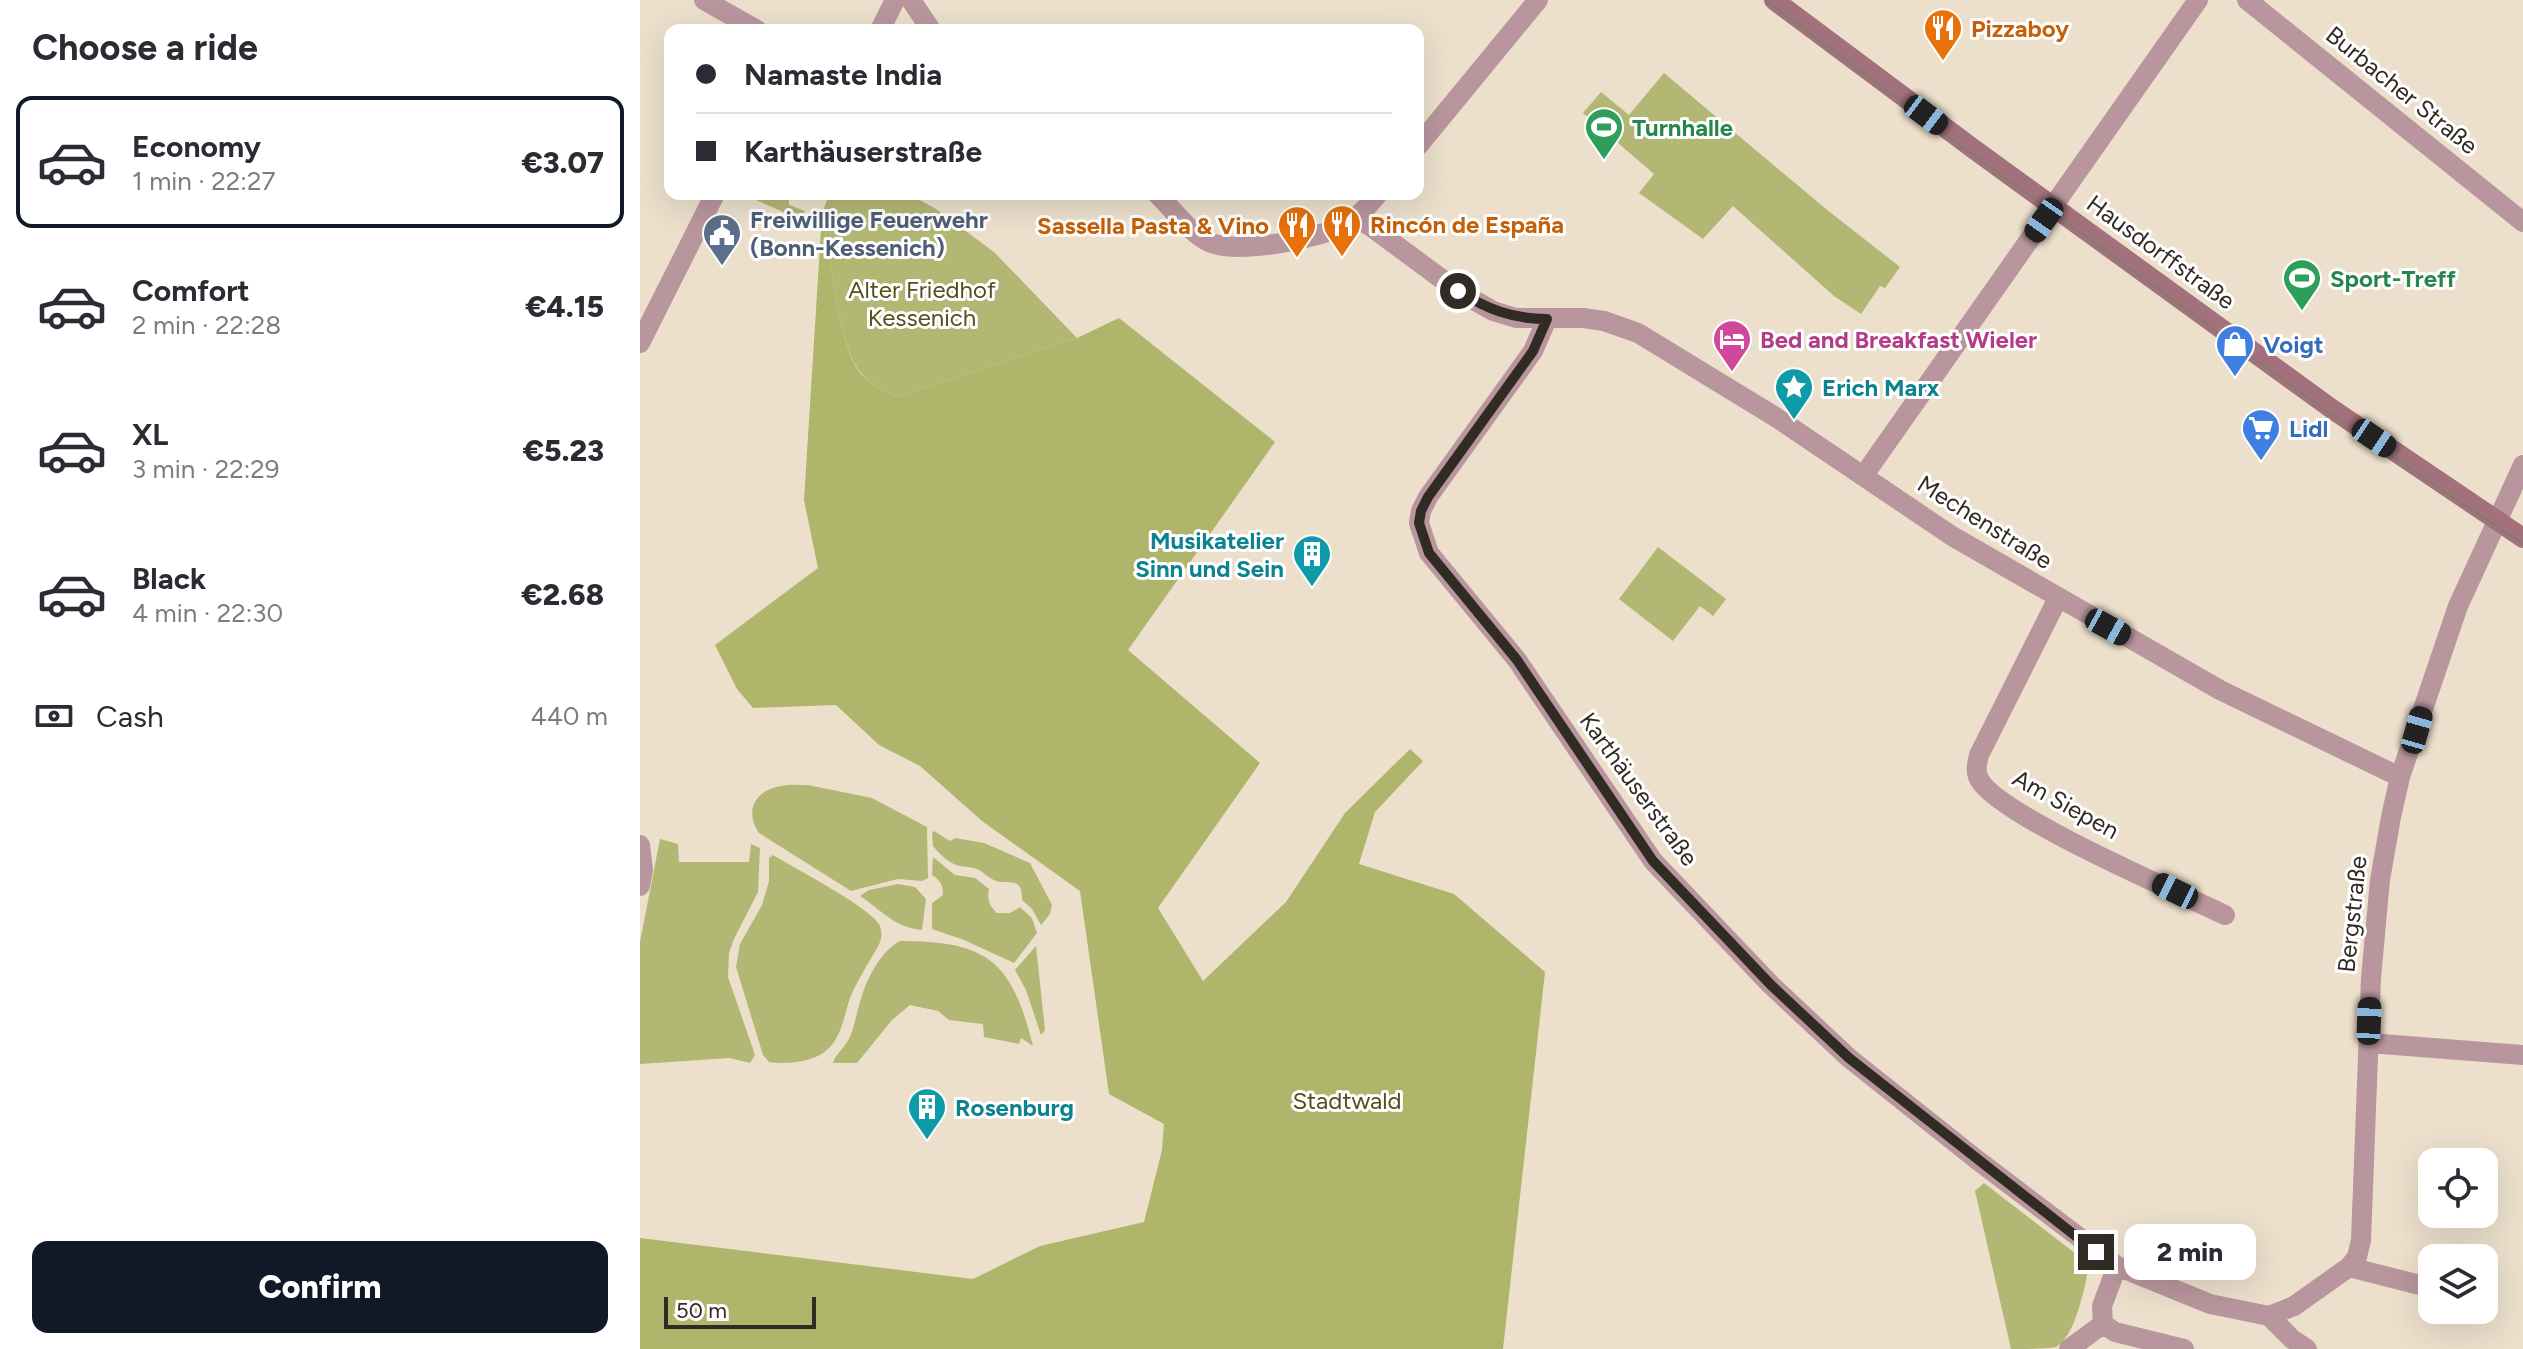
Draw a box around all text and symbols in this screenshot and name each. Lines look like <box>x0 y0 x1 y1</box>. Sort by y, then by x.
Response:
restaurant icon: Pizzaboy <box>1922 7 1964 62</box>
place label: Pizzaboy <box>1971 14 2069 43</box>
street label: Burbacher Straße <box>2320 20 2484 160</box>
text: Choose a ride <box>32 26 258 69</box>
text: Namaste India <box>744 56 942 93</box>
car <box>1900 91 1952 139</box>
sports icon: Turnhalle <box>1583 106 1625 161</box>
place label: Turnhalle <box>1632 113 1733 142</box>
icon: car <box>36 126 108 198</box>
text: Economy <box>132 128 261 165</box>
text: Karthäuserstraße <box>744 133 982 170</box>
text: €3.07 <box>521 144 604 181</box>
text: 1 min · 22:27 <box>132 165 275 197</box>
street label: Hausdorffstraße <box>2081 189 2241 315</box>
car <box>2020 193 2068 247</box>
restaurant icon: Rincón de España <box>1321 203 1363 258</box>
restaurant icon: Sassella Pasta & Vino <box>1276 204 1318 259</box>
place label: Freiwillige Feuerwehr (Bonn-Kessenich) <box>750 205 988 262</box>
place label: Rincón de España <box>1370 210 1564 239</box>
place label: Sassella Pasta & Vino <box>1037 211 1269 240</box>
public building icon: Freiwillige Feuerwehr (Bonn-Kessenich) <box>701 212 743 267</box>
sports icon: Sport-Treff <box>2281 257 2323 312</box>
place label: Sport-Treff <box>2330 264 2456 293</box>
icon: car <box>36 270 108 342</box>
text: Comfort <box>132 272 250 309</box>
route start <box>1440 273 1476 309</box>
park label: Alter Friedhof Kessenich <box>848 275 996 332</box>
text: €4.15 <box>525 288 604 325</box>
text: 2 min · 22:28 <box>132 309 281 341</box>
hotel icon: Bed and Breakfast Wieler <box>1711 318 1753 373</box>
shop icon: Voigt <box>2214 323 2256 378</box>
place label: Bed and Breakfast Wieler <box>1760 325 2037 354</box>
place label: Voigt <box>2263 330 2324 359</box>
place icon: Erich Marx <box>1773 366 1815 421</box>
place label: Erich Marx <box>1822 373 1939 402</box>
supermarket icon: Lidl <box>2240 407 2282 462</box>
icon: car <box>36 414 108 486</box>
place label: Lidl <box>2289 414 2328 443</box>
car <box>2347 415 2401 461</box>
text: XL <box>132 416 168 453</box>
text: €5.23 <box>523 432 604 469</box>
text: 3 min · 22:29 <box>132 453 280 485</box>
street label: Mechenstraße <box>1912 469 2058 575</box>
place label: Musikatelier Sinn und Sein <box>1135 526 1284 583</box>
building icon: Musikatelier Sinn und Sein <box>1291 533 1333 588</box>
icon: car <box>36 558 108 630</box>
text: Black <box>132 560 206 597</box>
text: €2.68 <box>521 576 604 613</box>
text: 4 min · 22:30 <box>132 597 283 629</box>
car <box>2081 605 2135 649</box>
icon: cash <box>32 694 76 738</box>
text: Cash <box>96 698 164 735</box>
text: 440 m <box>530 700 608 732</box>
car <box>2399 704 2435 756</box>
street label: Karthäuserstraße <box>1574 707 1704 871</box>
street label: Am Siepen <box>2008 763 2124 845</box>
street label: Bergstraße <box>2331 854 2373 974</box>
car <box>2148 870 2202 912</box>
car <box>2356 997 2382 1045</box>
building icon: Rosenburg <box>906 1086 948 1141</box>
park label: Stadtwald <box>1292 1086 1402 1115</box>
place label: Rosenburg <box>955 1093 1074 1122</box>
map controls <box>2418 1148 2498 1324</box>
button: locate <box>2418 1148 2498 1228</box>
callout: 2 min <box>2124 1224 2256 1280</box>
route end <box>2078 1234 2114 1270</box>
text: 2 min <box>2157 1236 2223 1268</box>
button: Confirm <box>32 1241 608 1333</box>
button: layers <box>2418 1244 2498 1324</box>
scale bar <box>664 1293 816 1329</box>
text: 50 m <box>676 1297 727 1324</box>

